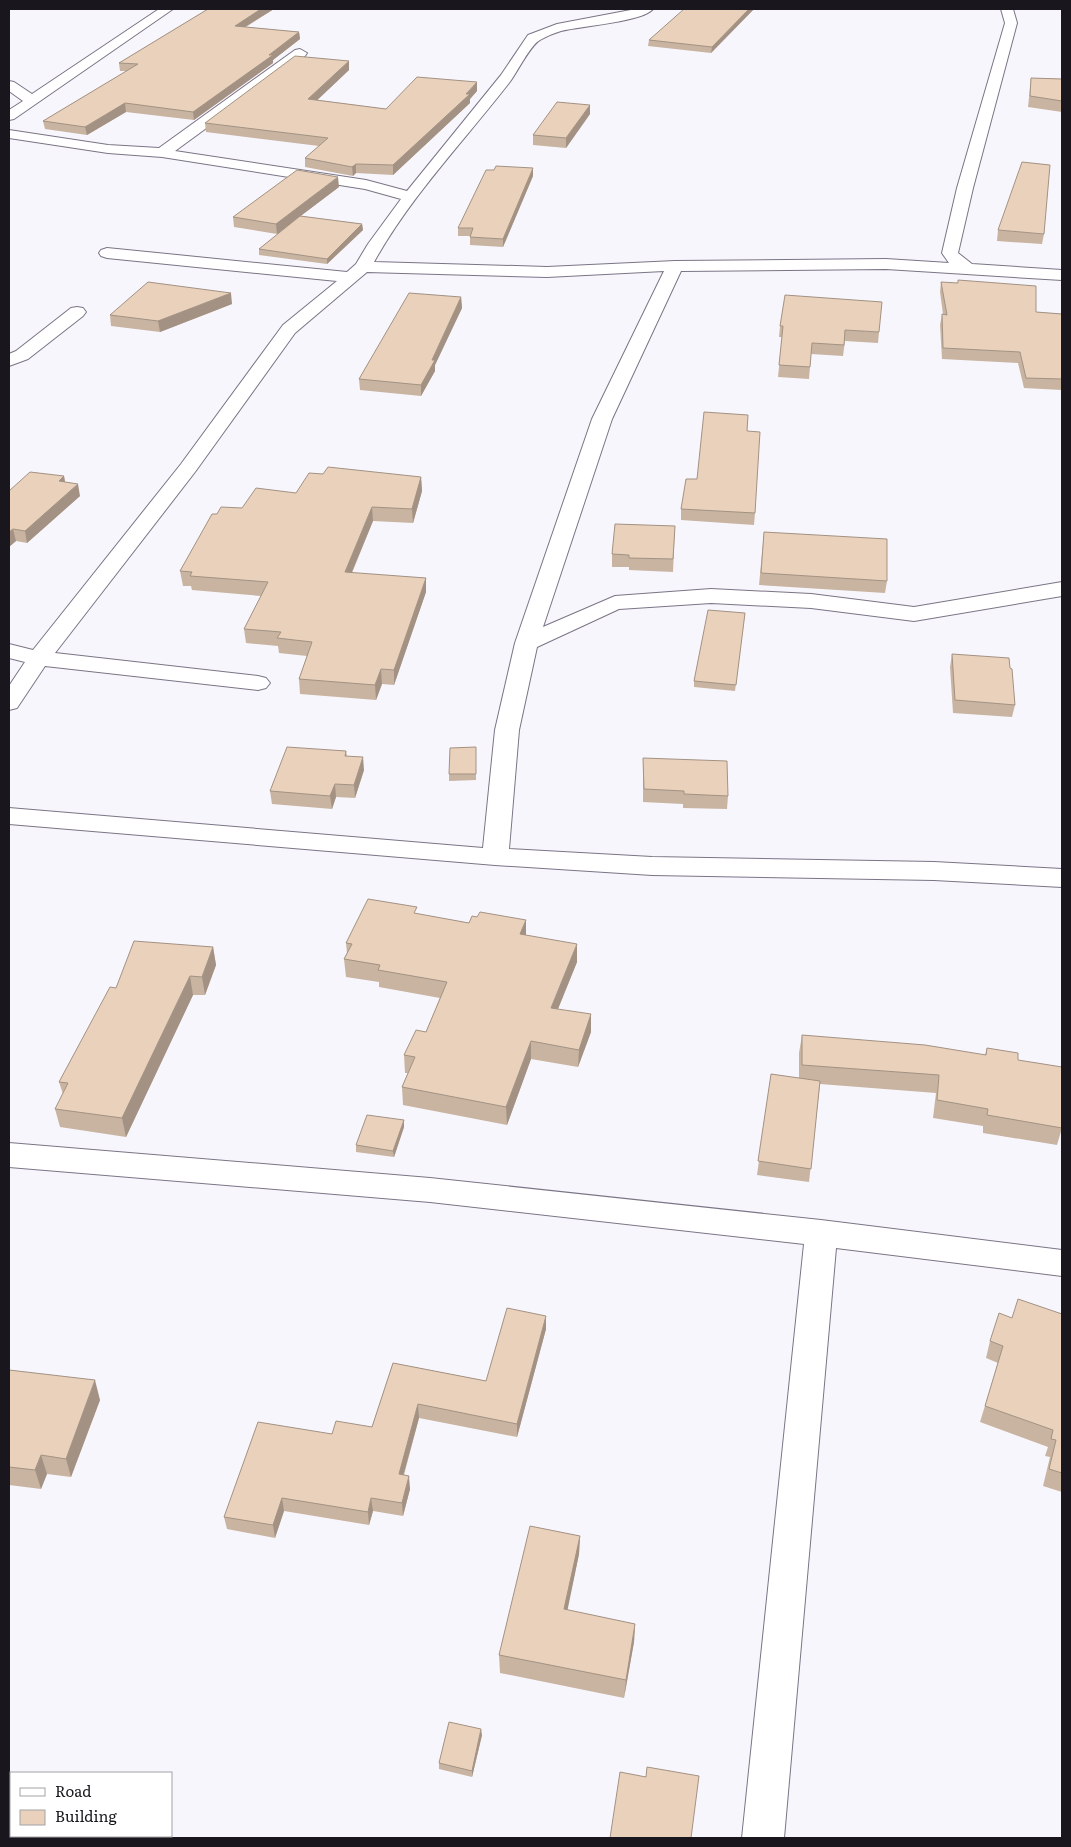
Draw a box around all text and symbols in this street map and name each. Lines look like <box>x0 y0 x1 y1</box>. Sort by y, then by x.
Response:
legend <box>10 1772 172 1837</box>
text: Road <box>55 1779 91 1802</box>
text: Building <box>55 1804 117 1827</box>

